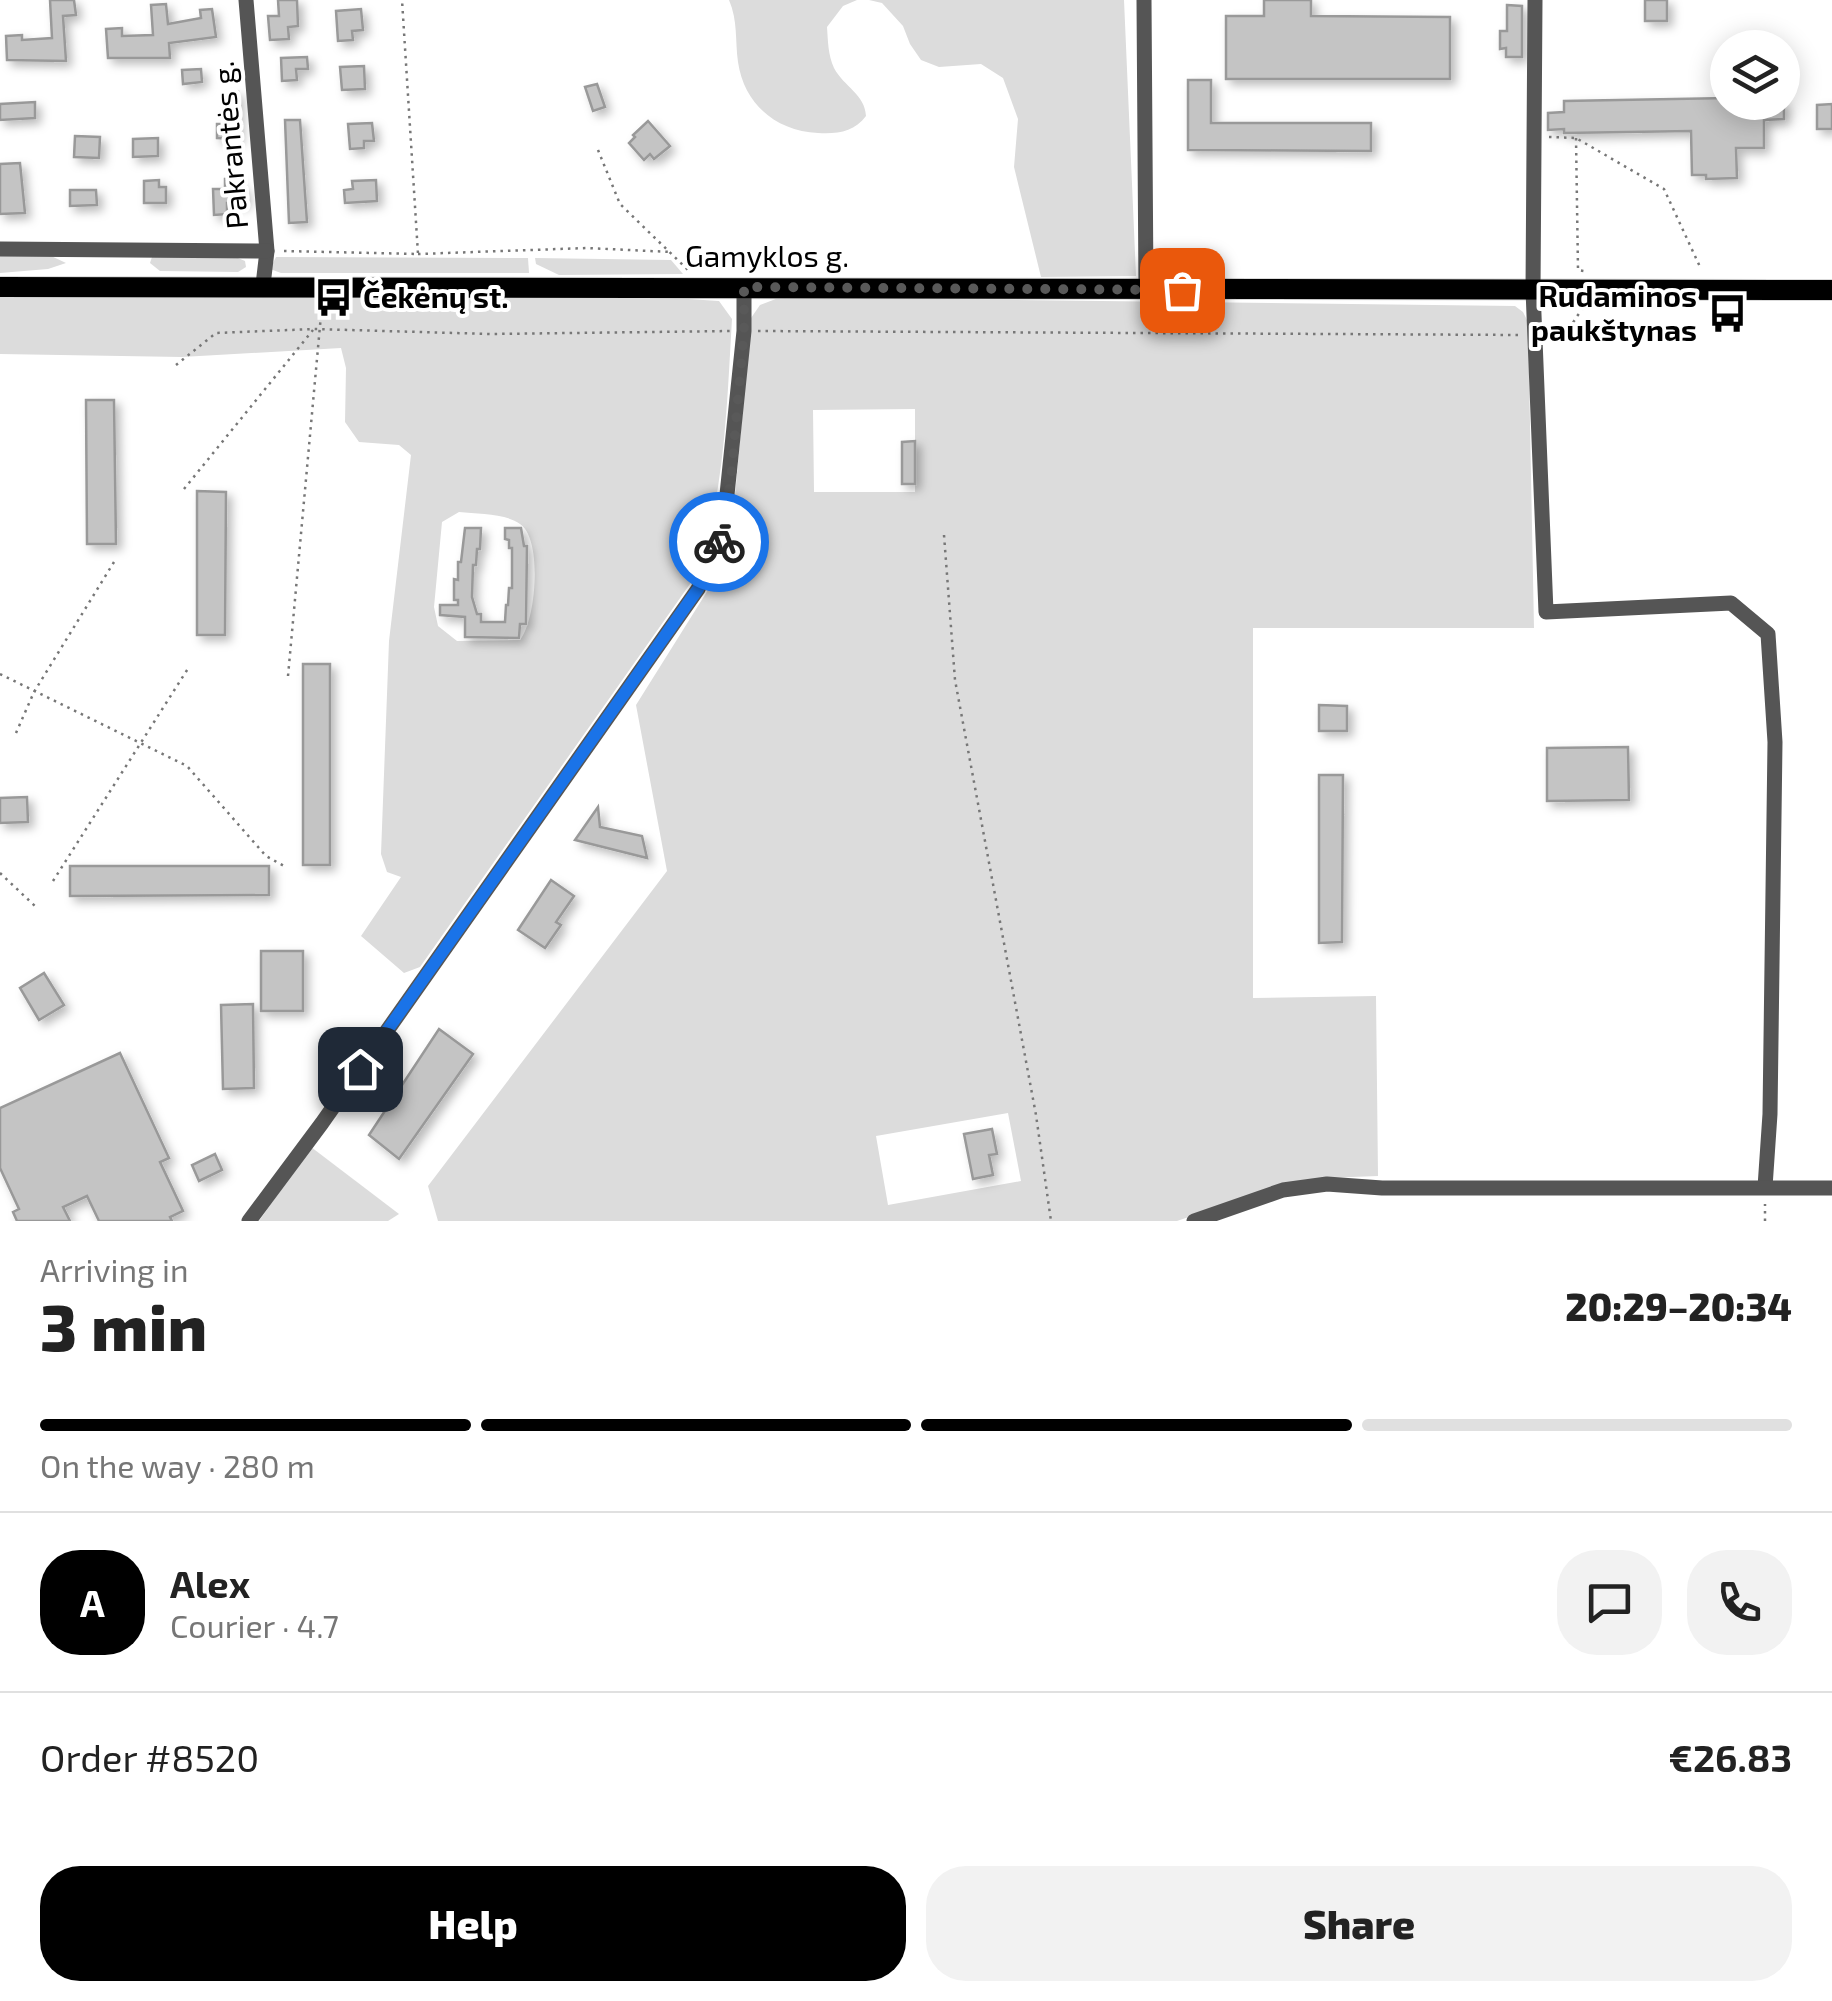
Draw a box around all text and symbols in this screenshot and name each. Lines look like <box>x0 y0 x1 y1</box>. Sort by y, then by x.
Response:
map controls <box>1710 30 1800 120</box>
button: layers <box>1710 30 1800 120</box>
street label: Pakrantės g. <box>204 60 254 231</box>
street label: Gamyklos g. <box>685 237 849 273</box>
pin <box>1140 248 1225 333</box>
icon: bag <box>1155 263 1210 318</box>
bus stop icon: Čekėnų st. <box>312 277 354 319</box>
place label: Rudaminos paukštynas <box>1531 277 1697 348</box>
place label: Čekėnų st. <box>363 278 509 314</box>
bus stop icon: Rudaminos paukštynas <box>1706 293 1748 335</box>
courier <box>669 492 769 592</box>
icon: bike <box>692 515 747 570</box>
pin <box>318 1027 403 1112</box>
icon: home <box>333 1042 388 1097</box>
text: Arriving in <box>40 1250 189 1288</box>
text: 20:29–20:34 <box>1565 1283 1792 1329</box>
text: 3 min <box>40 1286 207 1364</box>
text: On the way · 280 m <box>40 1446 315 1484</box>
button: chat <box>1557 1550 1662 1655</box>
button: phone <box>1687 1550 1792 1655</box>
text: Alex <box>170 1560 250 1606</box>
text: A <box>80 1579 105 1625</box>
text: Courier · 4.7 <box>170 1606 339 1644</box>
text: Order #8520 <box>40 1734 259 1780</box>
text: €26.83 <box>1669 1734 1792 1780</box>
button: Help <box>40 1866 906 1981</box>
button: Share <box>926 1866 1792 1981</box>

